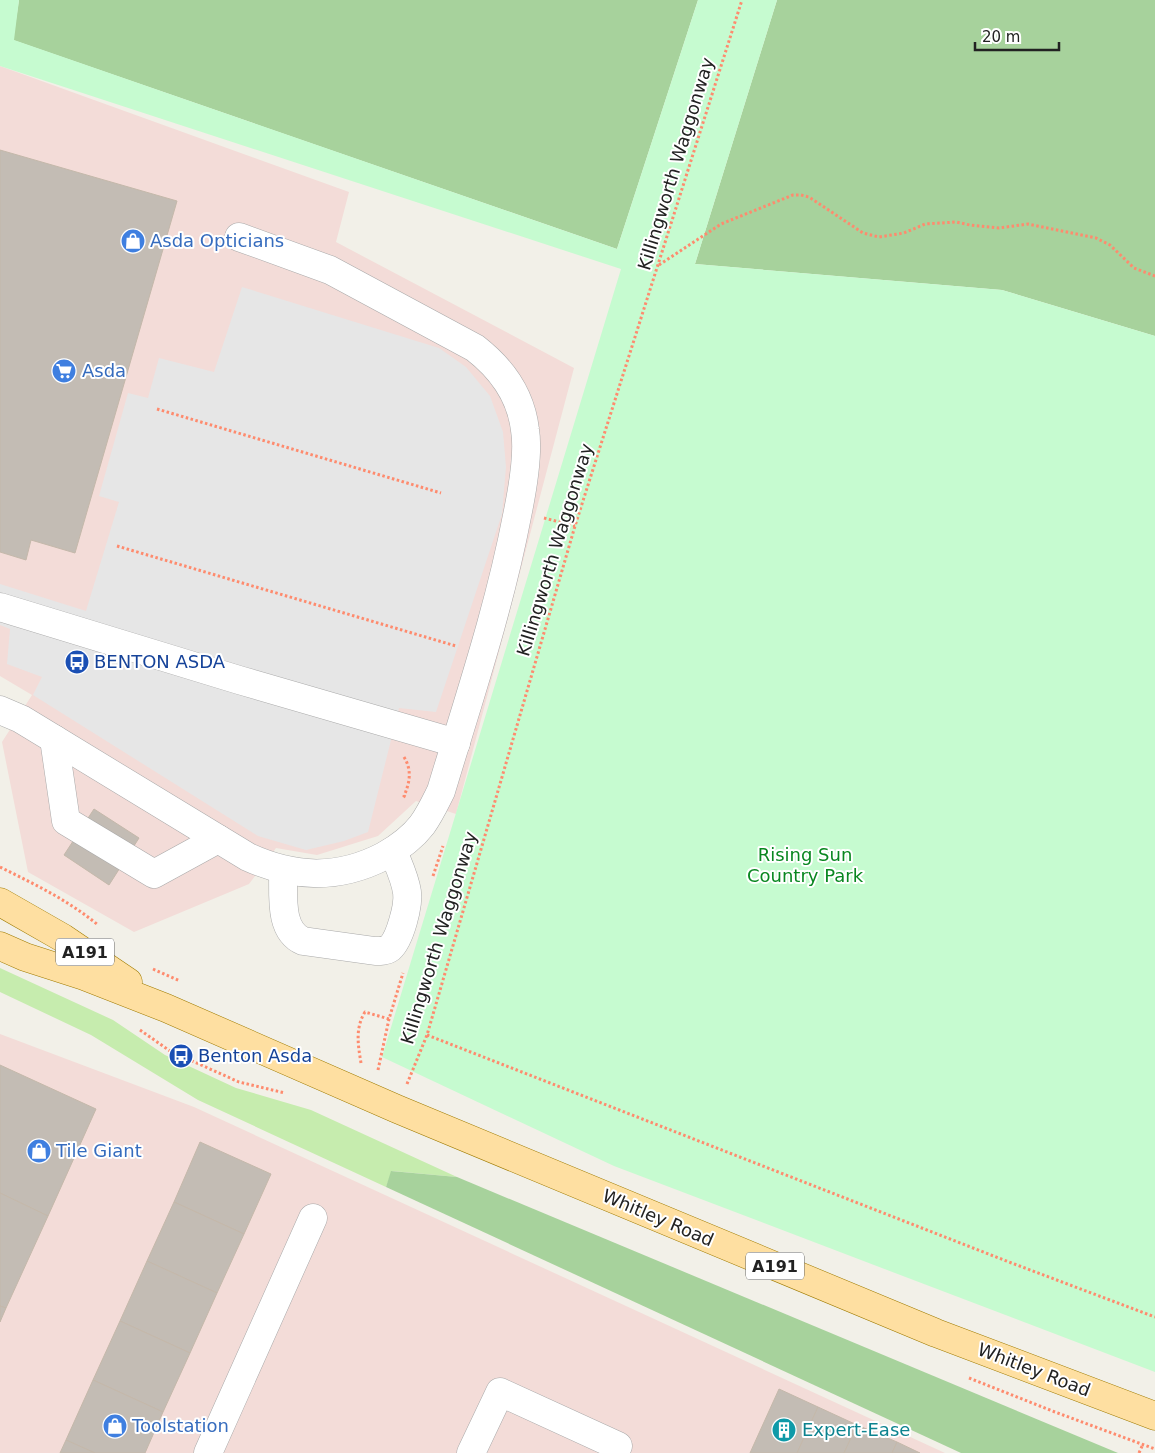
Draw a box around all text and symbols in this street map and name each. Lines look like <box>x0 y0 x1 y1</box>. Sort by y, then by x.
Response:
scale bar <box>975 20 1059 52</box>
text: 20 m <box>982 28 1020 46</box>
street label: Killingworth Waggonway <box>633 55 718 273</box>
shop icon: Asda Opticians <box>120 228 146 254</box>
place label: Asda Opticians <box>150 230 284 251</box>
supermarket icon: Asda <box>51 358 77 384</box>
place label: Asda <box>82 360 126 381</box>
street label: Killingworth Waggonway <box>512 441 597 659</box>
bus stop icon: BENTON ASDA <box>64 649 90 675</box>
place label: BENTON ASDA <box>94 651 226 672</box>
street label: Killingworth Waggonway <box>396 829 481 1047</box>
park label: Rising Sun Country Park <box>747 844 864 886</box>
road number: A191 <box>56 939 114 966</box>
bus stop icon: Benton Asda <box>168 1043 194 1069</box>
place label: Benton Asda <box>198 1045 312 1066</box>
shop icon: Tile Giant <box>26 1138 52 1164</box>
place label: Tile Giant <box>55 1140 142 1161</box>
street label: Whitley Road <box>599 1185 717 1250</box>
road number: A191 <box>746 1252 804 1280</box>
street label: Whitley Road <box>975 1338 1093 1401</box>
shop icon: Toolstation <box>102 1413 128 1439</box>
place label: Toolstation <box>131 1415 229 1436</box>
building icon: Expert-Ease <box>771 1417 797 1443</box>
place label: Expert-Ease <box>802 1419 910 1440</box>

